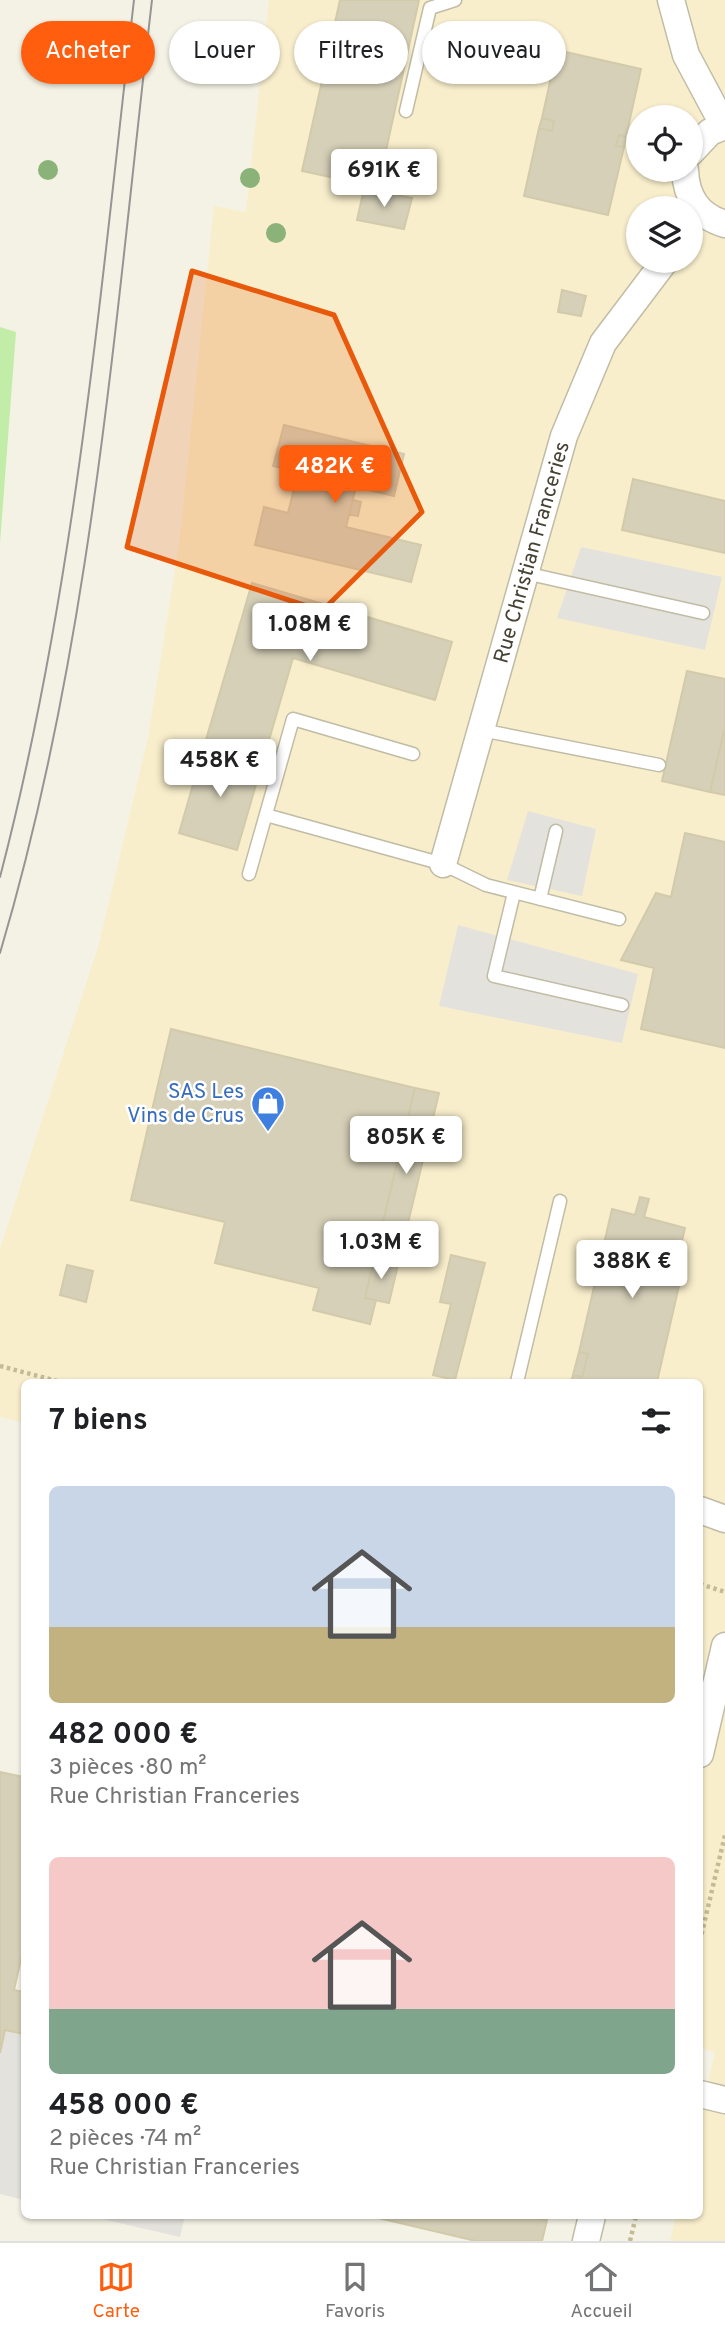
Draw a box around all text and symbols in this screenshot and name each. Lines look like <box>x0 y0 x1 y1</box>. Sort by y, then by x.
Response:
chip: Acheter <box>21 21 155 84</box>
chip: Louer <box>169 21 280 84</box>
chip: Filtres <box>294 21 408 84</box>
chip: Nouveau <box>422 21 566 84</box>
map controls <box>626 105 703 273</box>
button: locate <box>626 105 703 182</box>
pin: 691K € <box>327 150 441 209</box>
text: 691K € <box>347 157 421 186</box>
button: layers <box>626 196 703 273</box>
street label: Rue Christian Franceries <box>488 439 577 667</box>
pin: 482K € <box>278 446 392 505</box>
text: 482K € <box>295 453 375 482</box>
pin: 1.08M € <box>245 604 375 663</box>
text: 1.08M € <box>268 611 352 640</box>
pin: 458K € <box>163 740 277 799</box>
text: 458K € <box>180 747 260 776</box>
place label: SAS Les Vins de Crus <box>127 1079 244 1130</box>
shop icon: SAS Les Vins de Crus <box>249 1084 287 1133</box>
pin: 805K € <box>349 1116 463 1176</box>
text: 805K € <box>366 1124 446 1153</box>
pin: 1.03M € <box>316 1222 446 1281</box>
text: 1.03M € <box>340 1229 422 1258</box>
pin: 388K € <box>575 1240 689 1300</box>
text: 388K € <box>592 1248 672 1277</box>
icon: filters <box>637 1402 675 1440</box>
text: 7 biens <box>49 1403 148 1440</box>
icon: home <box>299 1531 425 1657</box>
text: 482 000 € <box>49 1717 198 1754</box>
text: 3 pièces · 80 m² <box>49 1754 207 1783</box>
text: Rue Christian Franceries <box>49 1783 300 1812</box>
icon: home <box>299 1902 425 2028</box>
text: 458 000 € <box>49 2088 199 2125</box>
text: 2 pièces · 74 m² <box>49 2125 201 2154</box>
text: Rue Christian Franceries <box>49 2154 300 2183</box>
tab: Carte <box>92 2258 140 2324</box>
tab: Favoris <box>325 2258 385 2324</box>
tab: Accueil <box>570 2258 633 2324</box>

